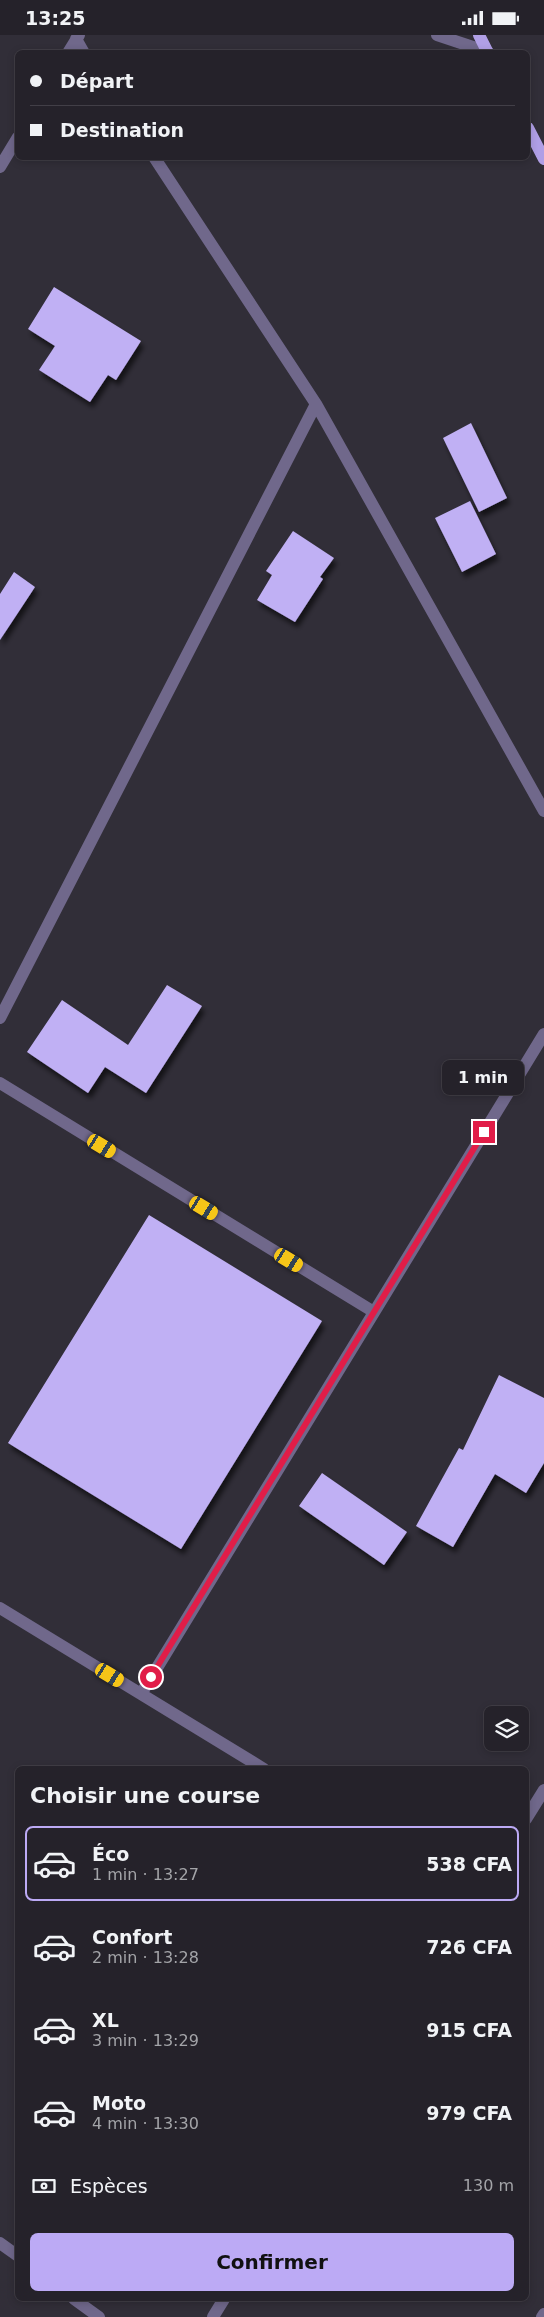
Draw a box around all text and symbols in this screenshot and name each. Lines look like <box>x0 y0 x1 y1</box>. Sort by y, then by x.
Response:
text: 13:25 <box>25 7 85 29</box>
text: Départ <box>60 70 134 92</box>
text: Destination <box>60 119 184 141</box>
callout: 1 min <box>443 1059 525 1095</box>
text: 1 min <box>458 1068 508 1087</box>
route end <box>473 1121 495 1143</box>
car <box>85 1132 118 1160</box>
car <box>187 1194 220 1222</box>
car <box>272 1246 305 1274</box>
car <box>93 1661 126 1689</box>
route start <box>140 1666 162 1688</box>
map controls <box>484 1706 529 1751</box>
button: layers <box>484 1706 529 1751</box>
text: Choisir une course <box>30 1783 260 1808</box>
icon: car <box>32 1841 77 1886</box>
text: Éco <box>92 1843 129 1865</box>
text: 538 CFA <box>426 1853 512 1875</box>
text: 1 min · 13:27 <box>92 1865 199 1884</box>
icon: car <box>32 1924 77 1969</box>
text: Confort <box>92 1926 172 1948</box>
text: 726 CFA <box>426 1936 512 1958</box>
text: 2 min · 13:28 <box>92 1948 199 1967</box>
icon: car <box>32 2007 77 2052</box>
text: XL <box>92 2009 119 2031</box>
text: 915 CFA <box>426 2019 512 2041</box>
text: 3 min · 13:29 <box>92 2031 199 2050</box>
icon: car <box>32 2090 77 2135</box>
text: Moto <box>92 2092 146 2114</box>
text: 979 CFA <box>426 2102 512 2124</box>
text: 4 min · 13:30 <box>92 2114 199 2133</box>
icon: cash <box>30 2172 58 2200</box>
text: Espèces <box>70 2175 148 2197</box>
text: 130 m <box>463 2176 514 2195</box>
button: Confirmer <box>30 2233 514 2291</box>

